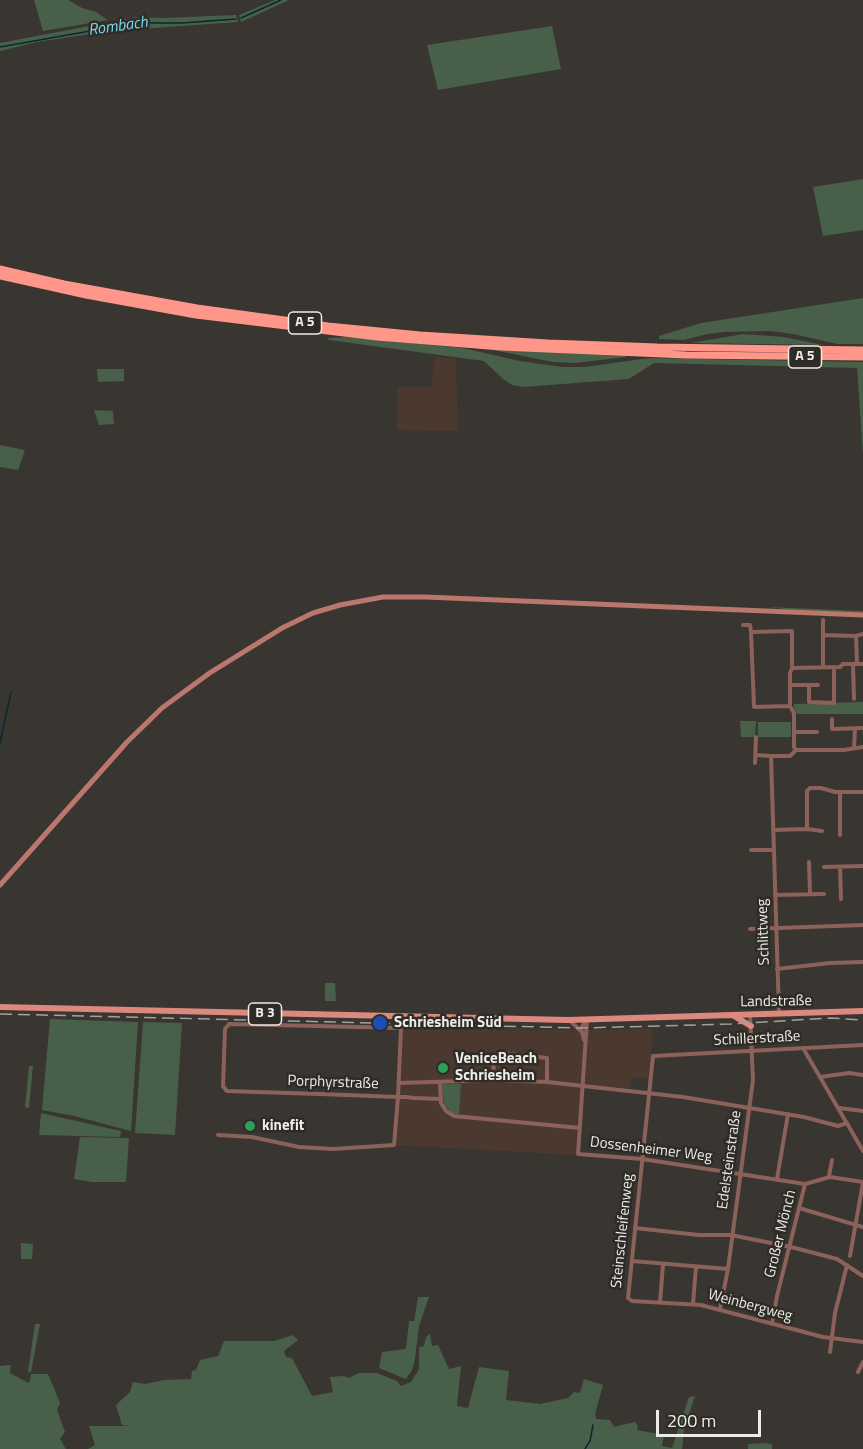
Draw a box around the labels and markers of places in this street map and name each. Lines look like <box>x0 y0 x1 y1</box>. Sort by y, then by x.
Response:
marker: Schriesheim Süd <box>371 1014 389 1032</box>
place label: Schriesheim Süd <box>394 1014 502 1032</box>
place label: VeniceBeach Schriesheim <box>455 1050 537 1085</box>
marker: VeniceBeach Schriesheim <box>436 1061 450 1075</box>
place label: kinefit <box>262 1117 304 1135</box>
marker: kinefit <box>243 1119 257 1133</box>

